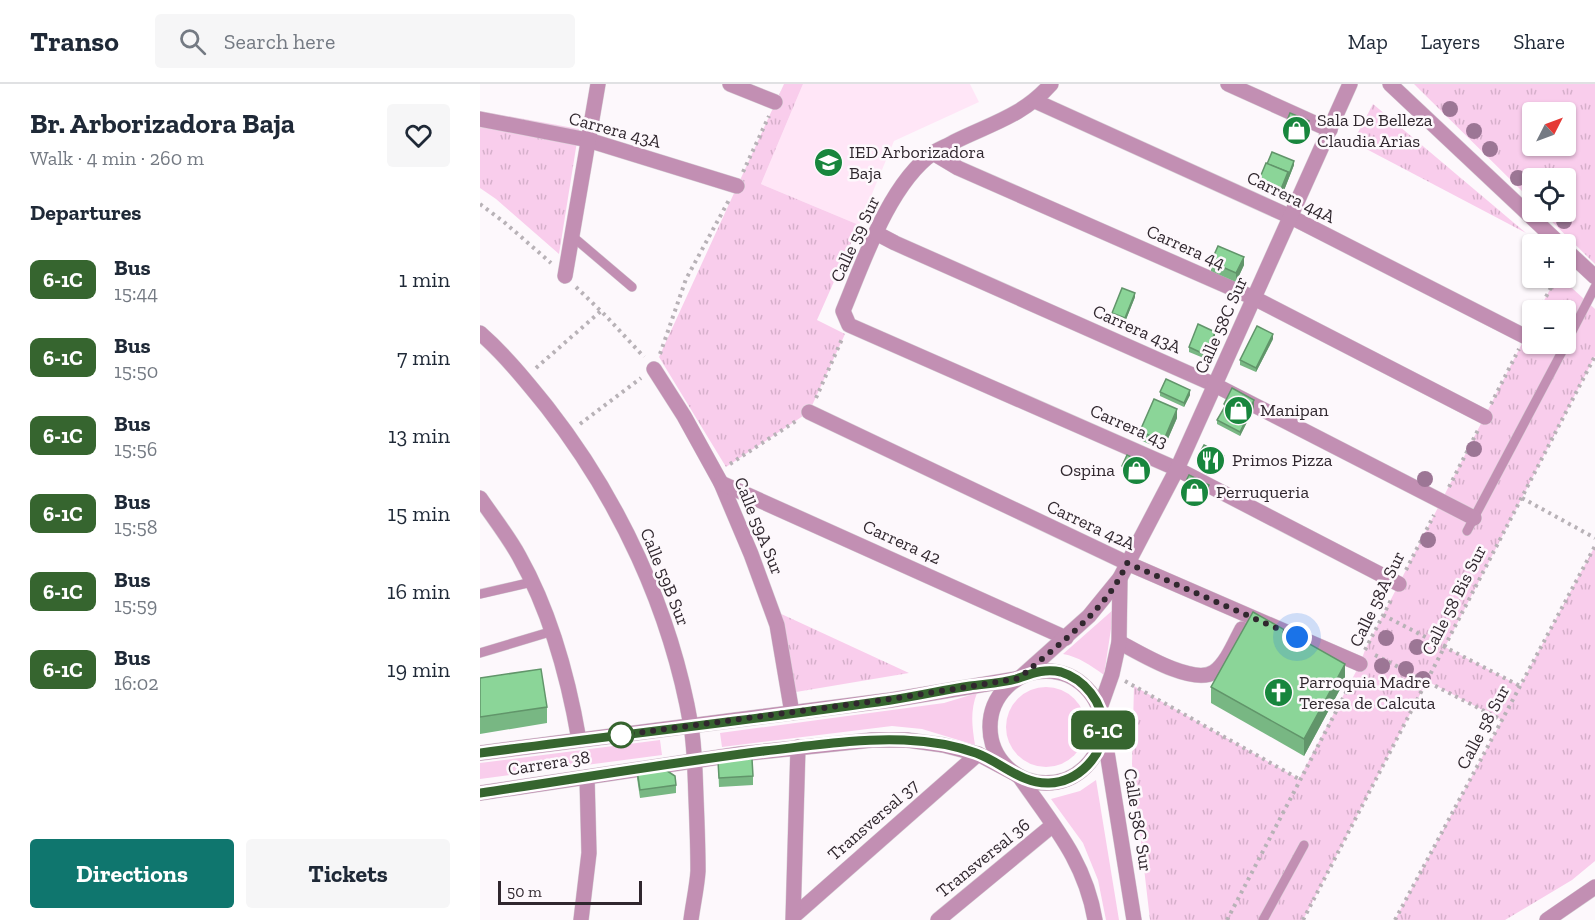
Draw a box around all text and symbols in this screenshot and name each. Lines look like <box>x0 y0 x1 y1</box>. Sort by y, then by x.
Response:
search box <box>155 14 575 68</box>
text: Transo <box>30 25 119 58</box>
icon: search <box>176 25 209 58</box>
text: Search here <box>224 28 335 55</box>
text: Map <box>1348 29 1388 54</box>
text: Layers <box>1421 29 1480 54</box>
text: Share <box>1513 29 1565 54</box>
north arrow <box>1522 102 1576 156</box>
map controls <box>1522 102 1576 354</box>
button: heart <box>387 104 450 167</box>
text: Br. Arborizadora Baja <box>30 107 295 140</box>
street label: Carrera 43A <box>567 107 664 153</box>
place label: Sala De Belleza Claudia Arias <box>1317 109 1433 152</box>
shop icon: Sala De Belleza Claudia Arias <box>1280 114 1312 146</box>
place label: IED Arborizadora Baja <box>849 141 985 184</box>
text: Walk · 4 min · 260 m <box>30 146 204 170</box>
school or university icon: IED Arborizadora Baja <box>812 146 844 178</box>
street label: Carrera 44A <box>1243 166 1339 228</box>
button: locate <box>1522 168 1576 222</box>
street label: Calle 59 Sur <box>825 192 885 286</box>
text: Departures <box>30 199 141 226</box>
street label: Carrera 44 <box>1143 220 1229 274</box>
button: + <box>1522 234 1576 288</box>
text: Bus <box>114 254 151 281</box>
text: 1 min <box>399 266 450 293</box>
text: 6-1C <box>43 267 83 292</box>
street label: Calle 58C Sur <box>1190 273 1252 377</box>
text: 15:44 <box>114 281 158 305</box>
street label: Carrera 43A <box>1089 300 1185 358</box>
button: − <box>1522 300 1576 354</box>
text: Bus <box>114 332 151 359</box>
text: 7 min <box>397 344 450 371</box>
text: 6-1C <box>43 345 83 370</box>
text: 15:50 <box>114 359 158 383</box>
shop icon: Manipan <box>1223 394 1255 426</box>
street label: Carrera 43 <box>1087 399 1171 453</box>
place label: Manipan <box>1260 399 1329 421</box>
text: Bus <box>114 410 151 437</box>
text: 13 min <box>388 422 450 449</box>
text: 6-1C <box>43 423 83 448</box>
text: 15:56 <box>114 437 157 461</box>
restaurant icon: Primos Pizza <box>1195 444 1227 476</box>
place label: Primos Pizza <box>1232 449 1333 471</box>
shop icon: Ospina <box>1120 454 1152 486</box>
place label: Ospina <box>1060 459 1115 481</box>
street label: Calle 59A Sur <box>729 474 789 578</box>
shop icon: Perruqueria <box>1179 476 1211 508</box>
place label: Perruqueria <box>1216 481 1309 503</box>
text: Bus <box>114 488 151 515</box>
street label: Carrera 42A <box>1043 495 1139 555</box>
text: 15 min <box>388 500 450 527</box>
text: 6-1C <box>43 501 83 526</box>
text: 15:58 <box>114 515 157 539</box>
street label: Carrera 42 <box>860 515 944 569</box>
street label: Calle 59B Sur <box>635 525 695 629</box>
street label: Calle 58 Bis Sur <box>1417 541 1491 659</box>
street label: Calle 58A Sur <box>1344 548 1410 650</box>
text: Bus <box>114 566 151 593</box>
text: 16 min <box>387 578 450 605</box>
text: 6-1C <box>43 579 83 604</box>
text: 15:59 <box>114 593 157 617</box>
your location <box>1282 622 1312 652</box>
text: Bus <box>114 644 151 671</box>
text: 19 min <box>387 656 450 683</box>
text: 6-1C <box>43 657 83 682</box>
text: 16:02 <box>114 671 159 695</box>
place label: Parroquia Madre Teresa de Calcuta <box>1299 671 1436 714</box>
church icon: Parroquia Madre Teresa de Calcuta <box>1262 676 1294 708</box>
street label: Calle 58 Sur <box>1452 681 1514 773</box>
line badge: 6-1C <box>1061 710 1145 750</box>
text: 6-1C <box>1083 718 1123 743</box>
unlabelled marker <box>608 722 634 748</box>
street label: Carrera 38 <box>506 746 592 780</box>
street label: Calle 58C Sur <box>1119 767 1157 873</box>
street label: Transversal 37 <box>823 774 923 865</box>
street label: Transversal 36 <box>932 814 1034 902</box>
button: Directions <box>30 839 234 908</box>
button: Tickets <box>246 839 450 908</box>
scale bar <box>498 878 642 906</box>
text: 50 m <box>507 882 542 901</box>

